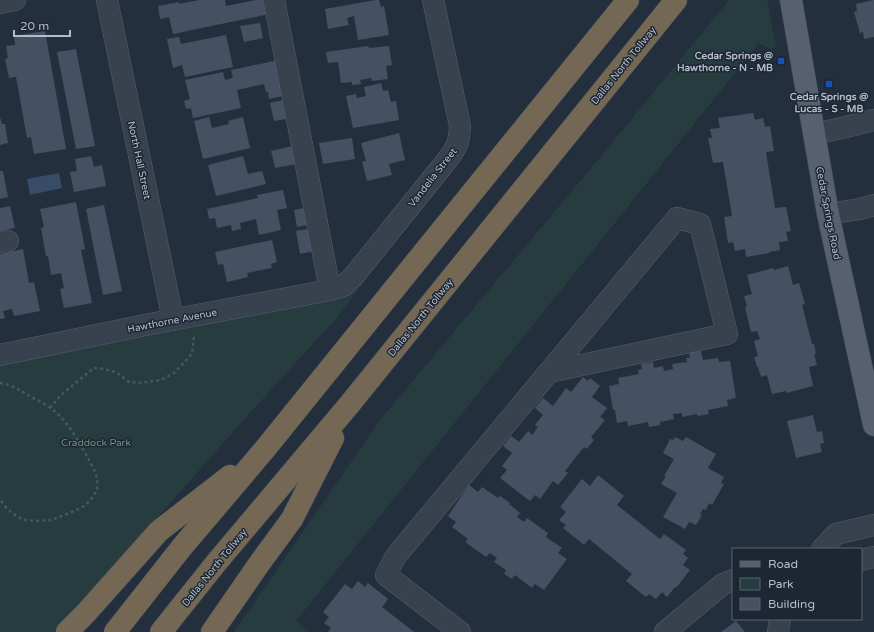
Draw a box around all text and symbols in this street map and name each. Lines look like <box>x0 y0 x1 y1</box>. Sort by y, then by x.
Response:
scale bar <box>14 12 70 38</box>
text: 20 m <box>20 19 49 33</box>
street label: Dallas North Tollway <box>589 24 659 107</box>
place label: Cedar Springs @ Hawthorne - N - MB <box>677 50 773 74</box>
marker: Cedar Springs @ Hawthorne - N - MB <box>776 56 786 66</box>
marker: Cedar Springs @ Lucas - S - MB <box>824 79 834 89</box>
place label: Cedar Springs @ Lucas - S - MB <box>790 91 868 115</box>
street label: North Hall Street <box>125 120 153 201</box>
street label: Vandelia Street <box>406 145 460 210</box>
street label: Cedar Springs Road <box>813 166 843 261</box>
street label: Dallas North Tollway <box>386 276 456 359</box>
street label: Hawthorne Avenue <box>126 306 218 336</box>
park label: Craddock Park <box>61 437 131 449</box>
street label: Dallas North Tollway <box>180 526 250 609</box>
legend <box>732 548 862 620</box>
text: Road <box>768 557 798 571</box>
text: Park <box>768 577 794 591</box>
text: Building <box>768 597 815 611</box>

